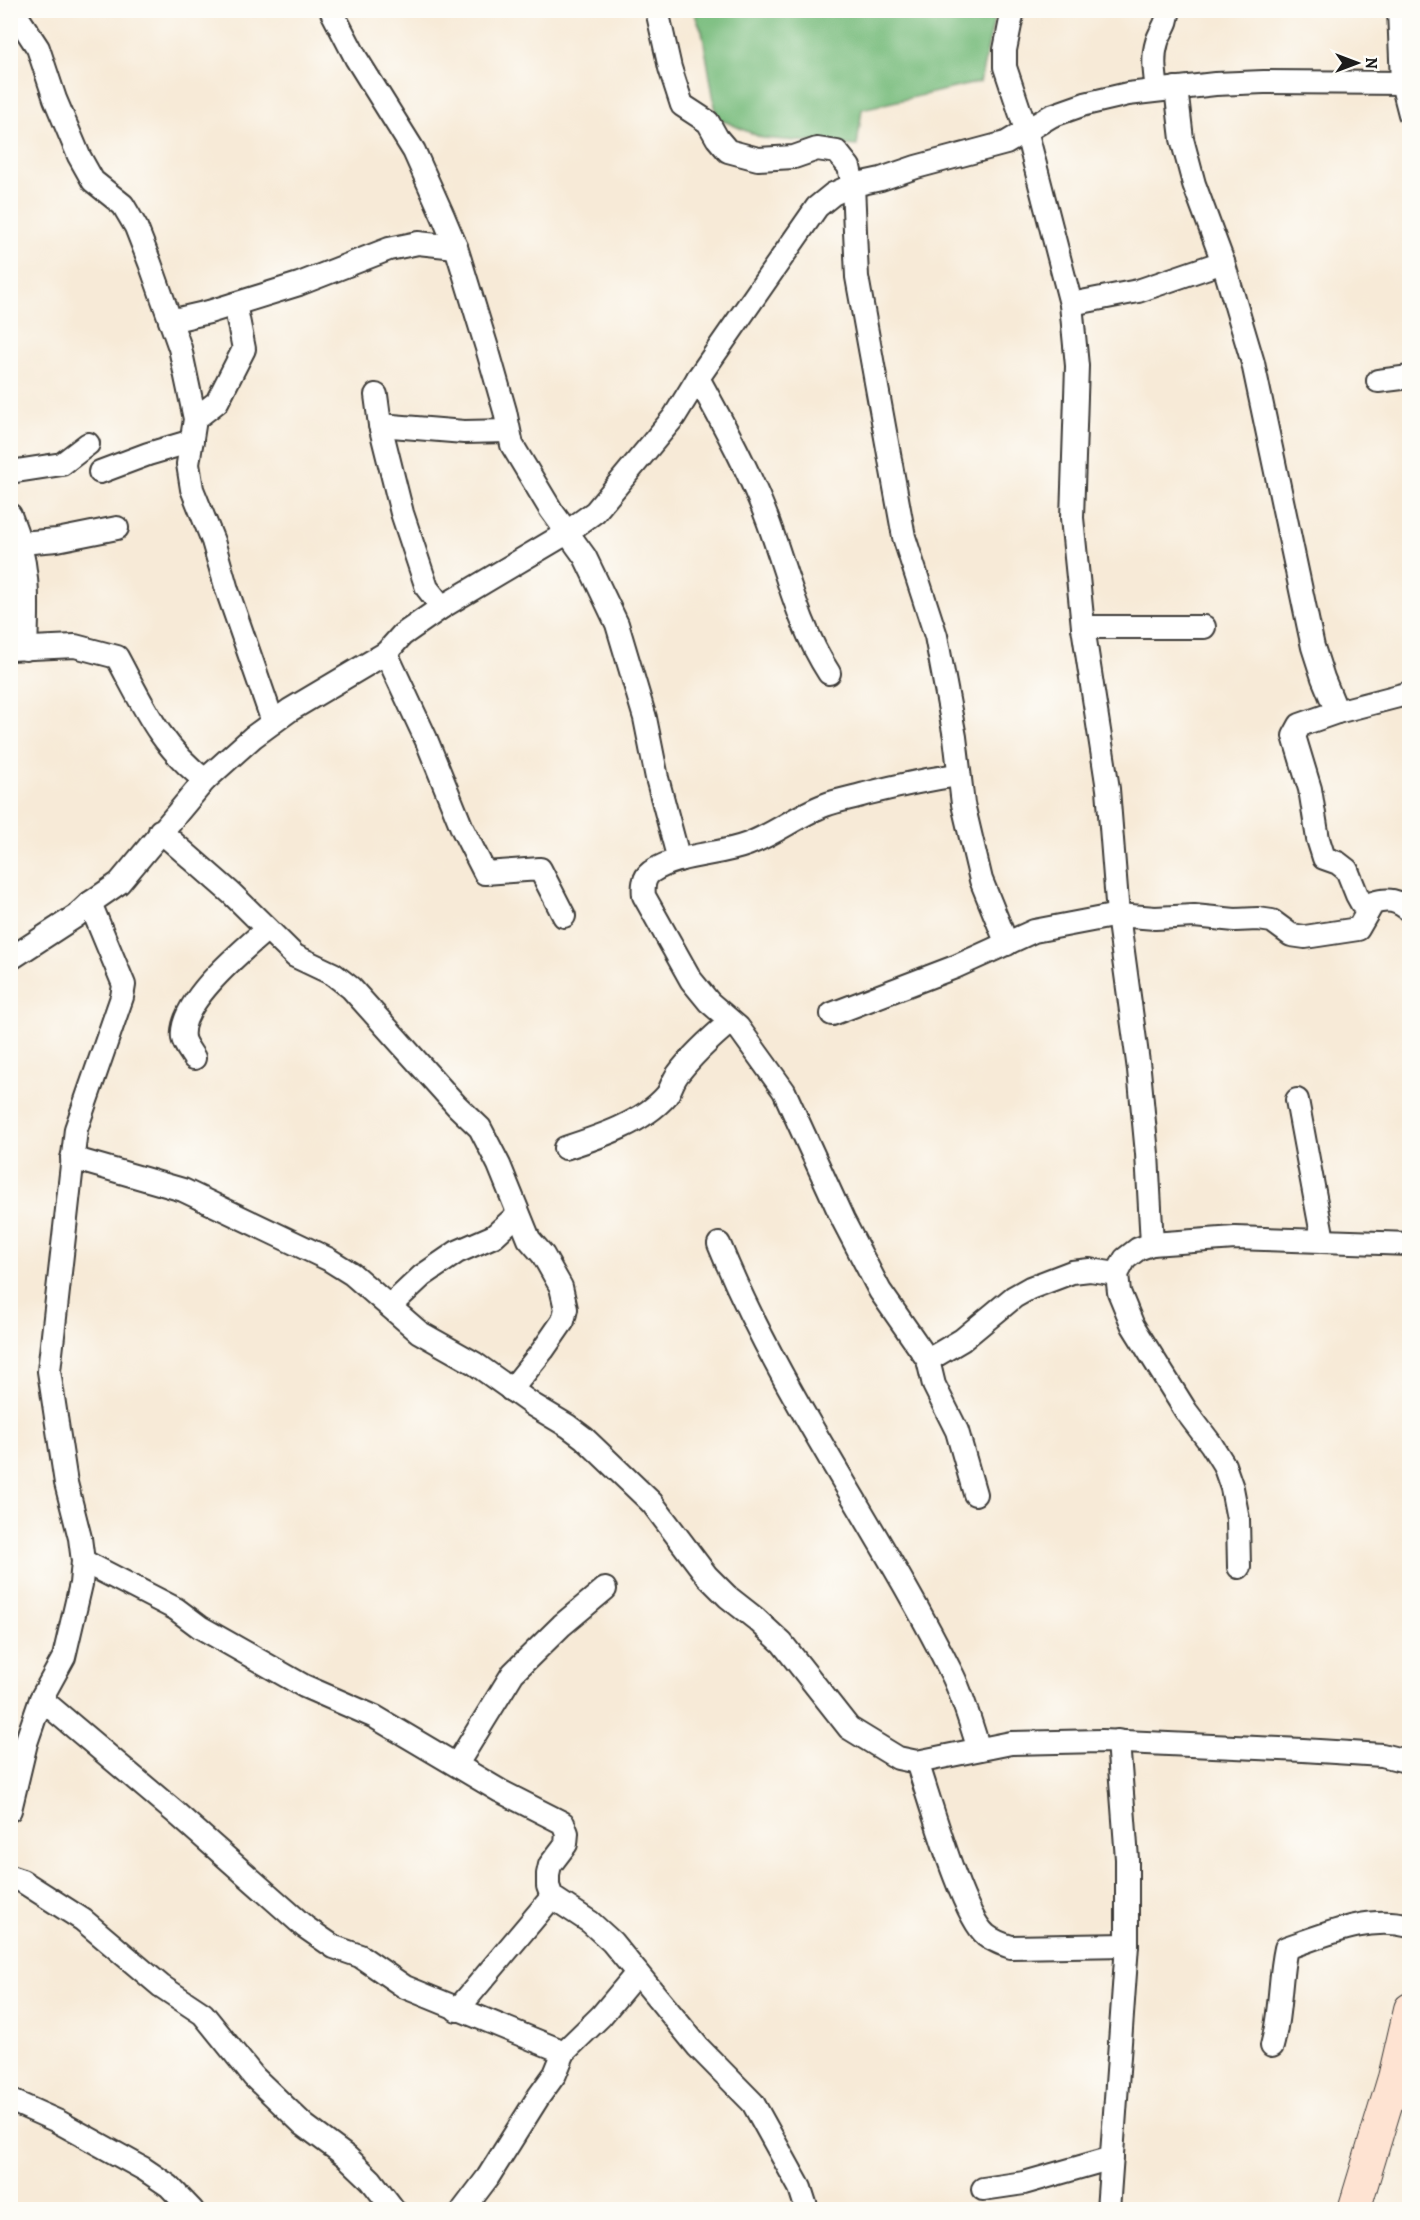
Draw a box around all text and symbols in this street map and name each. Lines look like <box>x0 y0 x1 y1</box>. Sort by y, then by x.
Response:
north arrow <box>1327 33 1387 93</box>
text: N <box>1360 57 1382 69</box>

